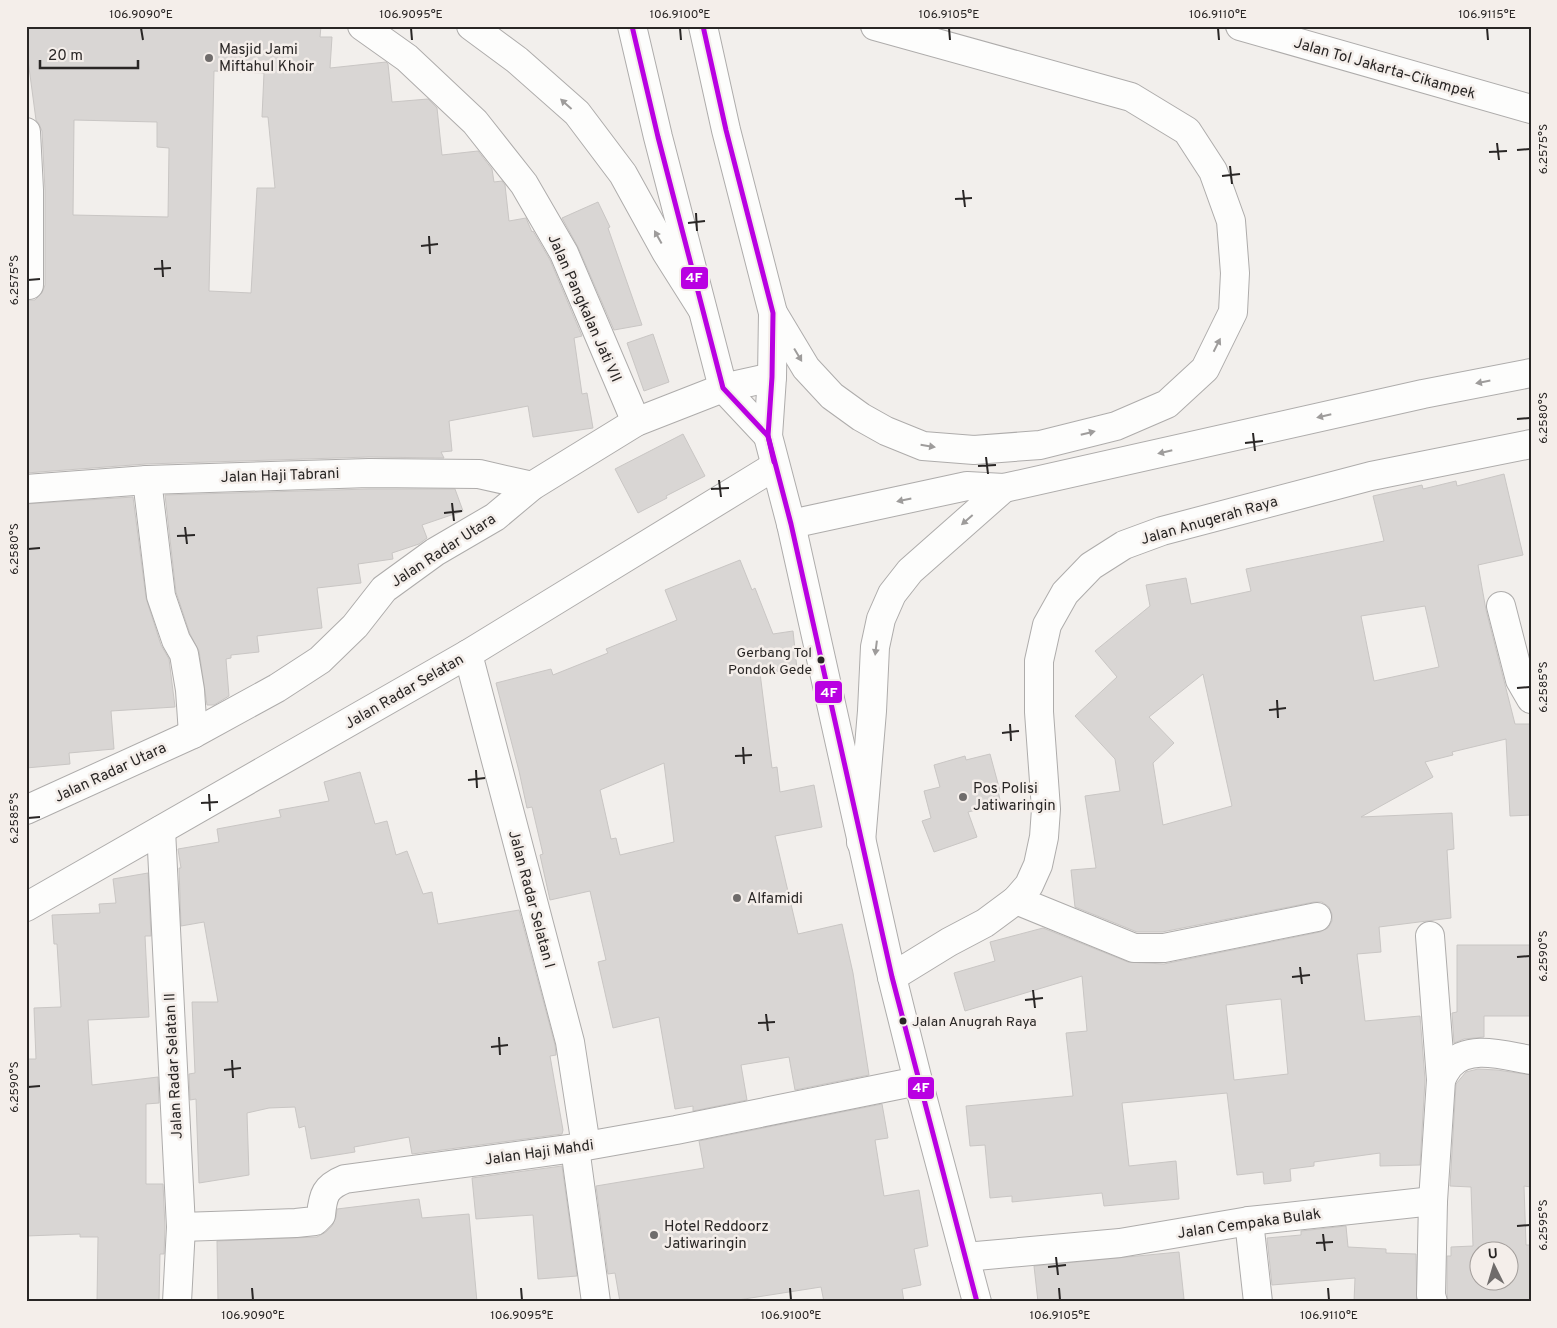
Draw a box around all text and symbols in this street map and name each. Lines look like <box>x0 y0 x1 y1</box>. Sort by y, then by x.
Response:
text: 106.9090°E <box>109 7 173 23</box>
text: 106.9095°E <box>379 7 443 23</box>
text: 106.9100°E <box>649 7 711 23</box>
text: 106.9105°E <box>919 7 979 23</box>
text: 106.9110°E <box>1189 7 1247 23</box>
text: 106.9115°E <box>1458 7 1516 23</box>
street label: Jalan Tol Jakarta–Cikampek <box>1291 34 1478 105</box>
scale bar <box>40 38 138 70</box>
place label: Masjid Jami Miftahul Khoir <box>219 41 314 77</box>
text: 20 m <box>48 47 83 66</box>
marker: Masjid Jami Miftahul Khoir <box>203 52 215 64</box>
one-way arrow <box>561 98 573 110</box>
text: 6.2575°S <box>1536 124 1552 174</box>
one-way arrow <box>654 230 662 244</box>
street label: Jalan Pangkalan Jati VII <box>542 232 625 386</box>
text: 6.2575°S <box>7 255 23 305</box>
line badge: 4F <box>680 266 709 290</box>
text: 4F <box>685 270 703 287</box>
one-way arrow <box>1213 338 1221 352</box>
one-way arrow <box>794 348 803 361</box>
one-way arrow <box>1475 379 1491 387</box>
text: 6.2580°S <box>1536 392 1552 444</box>
one-way arrow <box>1317 412 1332 420</box>
one-way arrow <box>1081 429 1096 437</box>
one-way arrow <box>920 442 936 450</box>
one-way arrow <box>1157 448 1173 456</box>
street label: Jalan Haji Tabrani <box>220 465 340 488</box>
street label: Jalan Anugerah Raya <box>1139 493 1280 550</box>
one-way arrow <box>896 496 911 504</box>
street label: Jalan Radar Utara <box>388 510 500 592</box>
one-way arrow <box>961 514 974 525</box>
text: 6.2580°S <box>7 523 23 575</box>
one-way arrow <box>872 640 880 656</box>
place label: Gerbang Tol Pondok Gede <box>728 645 812 679</box>
street label: Jalan Radar Selatan <box>342 650 468 734</box>
marker: Gerbang Tol Pondok Gede <box>816 655 826 665</box>
text: 6.2585°S <box>1536 661 1552 713</box>
line badge: 4F <box>814 680 843 704</box>
text: 4F <box>820 685 838 702</box>
street label: Jalan Radar Utara <box>52 739 170 808</box>
place label: Pos Polisi Jatiwaringin <box>973 780 1056 816</box>
marker: Pos Polisi Jatiwaringin <box>957 791 969 803</box>
text: 6.2585°S <box>7 792 23 844</box>
street label: Jalan Radar Selatan I <box>503 828 558 970</box>
place label: Alfamidi <box>747 890 803 909</box>
marker: Alfamidi <box>731 892 743 904</box>
text: 6.2590°S <box>1536 930 1552 982</box>
street label: Jalan Radar Selatan II <box>161 992 188 1139</box>
place label: Jalan Anugrah Raya <box>912 1014 1037 1031</box>
marker: Jalan Anugrah Raya <box>898 1016 908 1026</box>
text: 6.2590°S <box>7 1061 23 1113</box>
line badge: 4F <box>907 1076 935 1100</box>
text: 4F <box>912 1080 930 1097</box>
street label: Jalan Haji Mahdi <box>483 1136 595 1171</box>
text: 6.2595°S <box>1536 1199 1552 1251</box>
street label: Jalan Cempaka Bulak <box>1176 1205 1322 1244</box>
place label: Hotel Reddoorz Jatiwaringin <box>664 1218 769 1254</box>
marker: Hotel Reddoorz Jatiwaringin <box>648 1229 660 1241</box>
north arrow <box>1470 1240 1520 1290</box>
text: U <box>1487 1246 1499 1263</box>
text: 106.9090°E <box>221 1308 285 1324</box>
text: 106.9095°E <box>490 1308 554 1324</box>
text: 106.9100°E <box>760 1308 822 1324</box>
text: 106.9105°E <box>1030 1308 1090 1324</box>
text: 106.9110°E <box>1300 1308 1358 1324</box>

